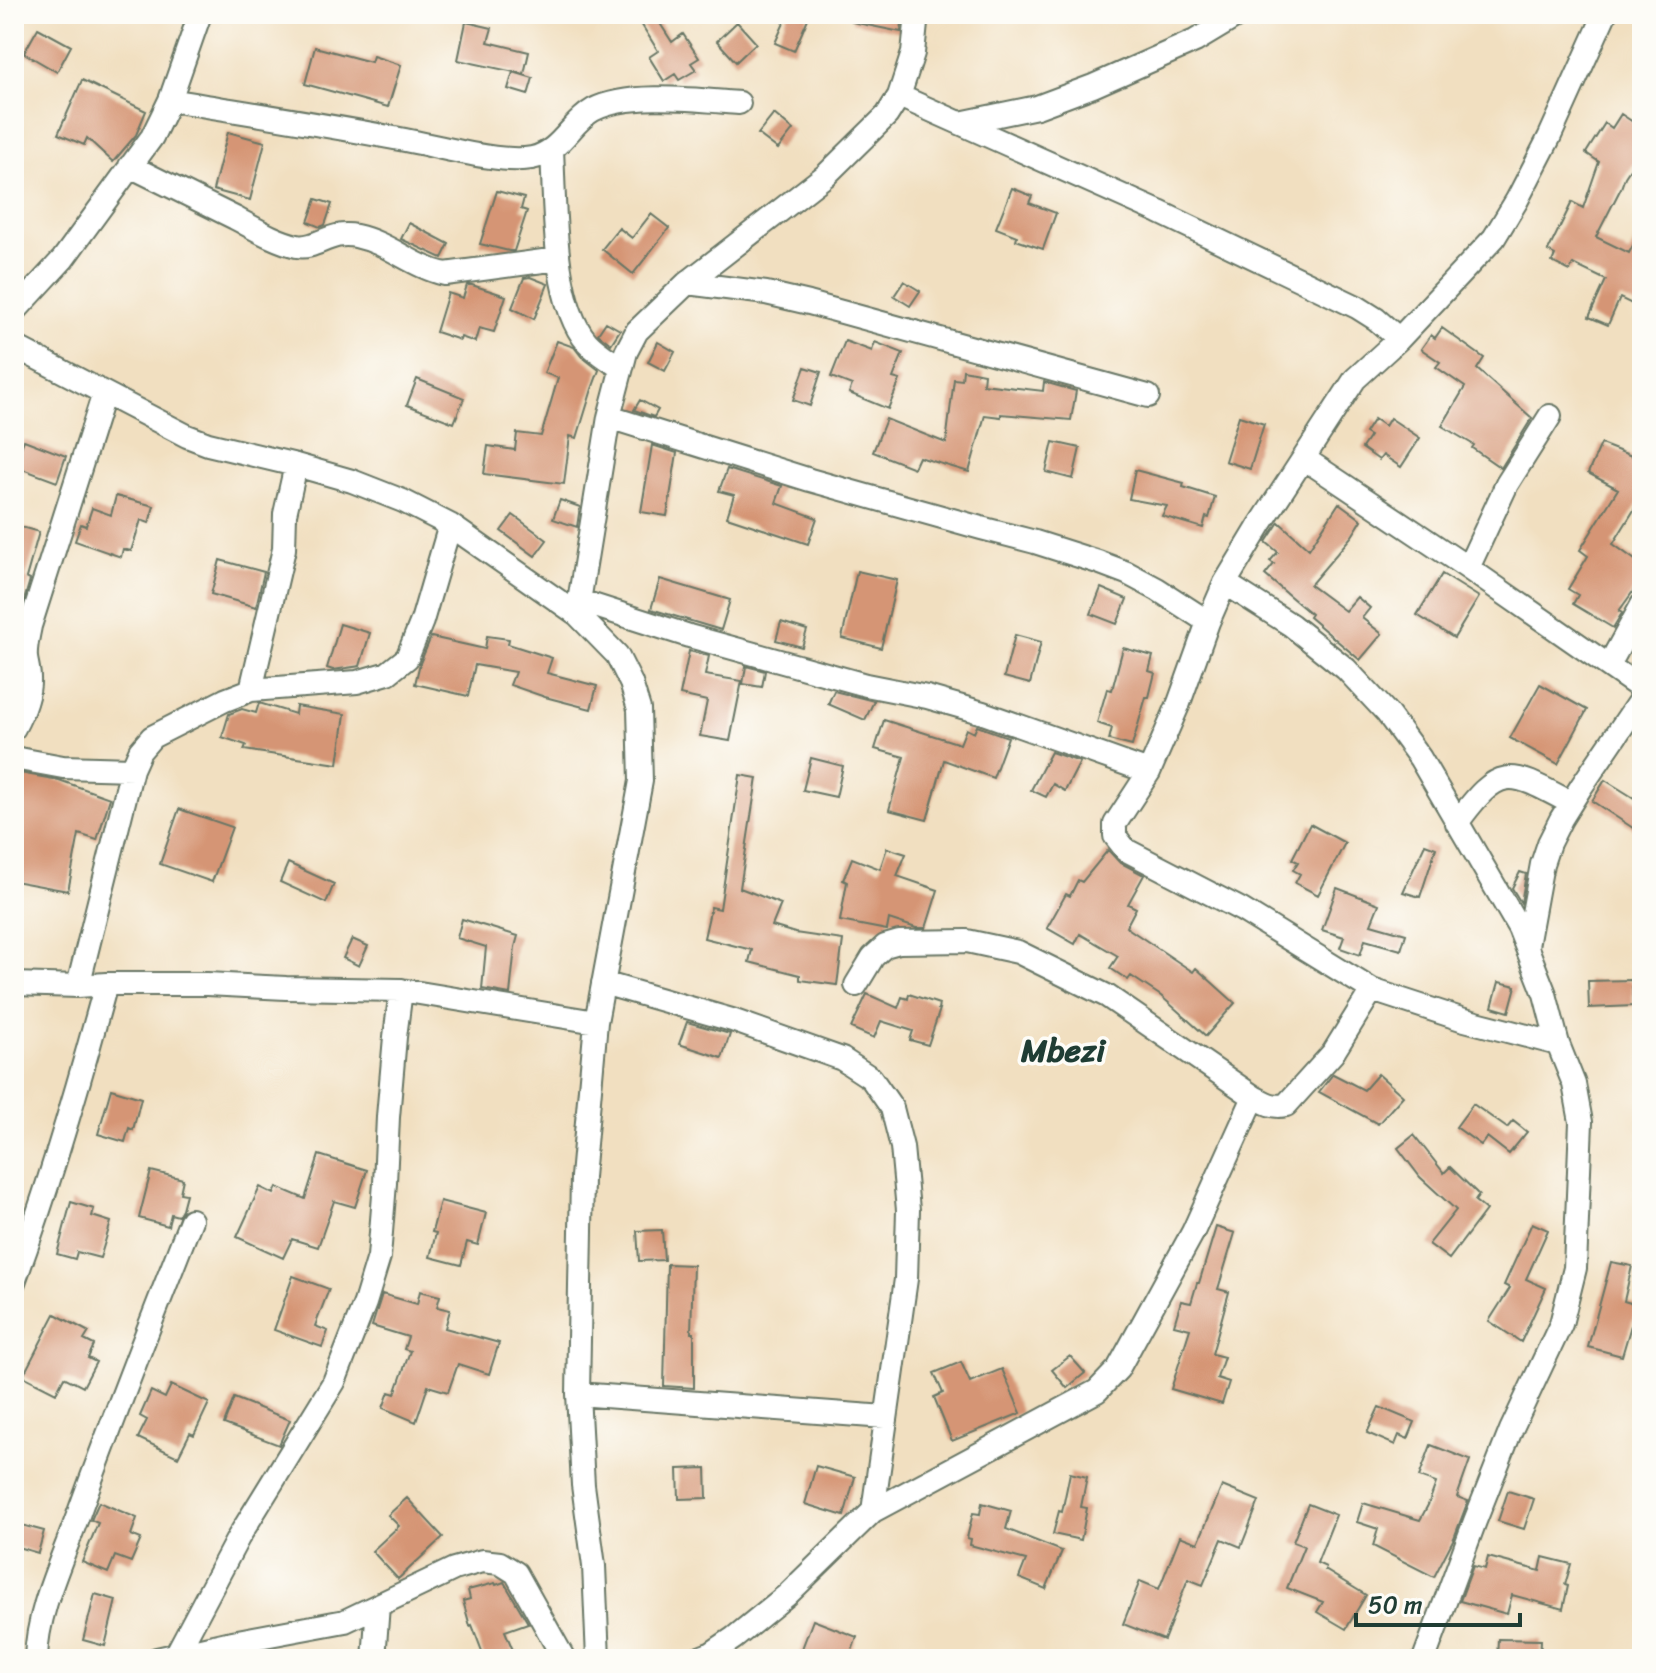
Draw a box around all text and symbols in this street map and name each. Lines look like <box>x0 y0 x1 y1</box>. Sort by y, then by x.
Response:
district label: Mbezi <box>1020 1022 1107 1079</box>
scale bar <box>1356 1577 1520 1627</box>
text: 50 m <box>1368 1584 1423 1626</box>

